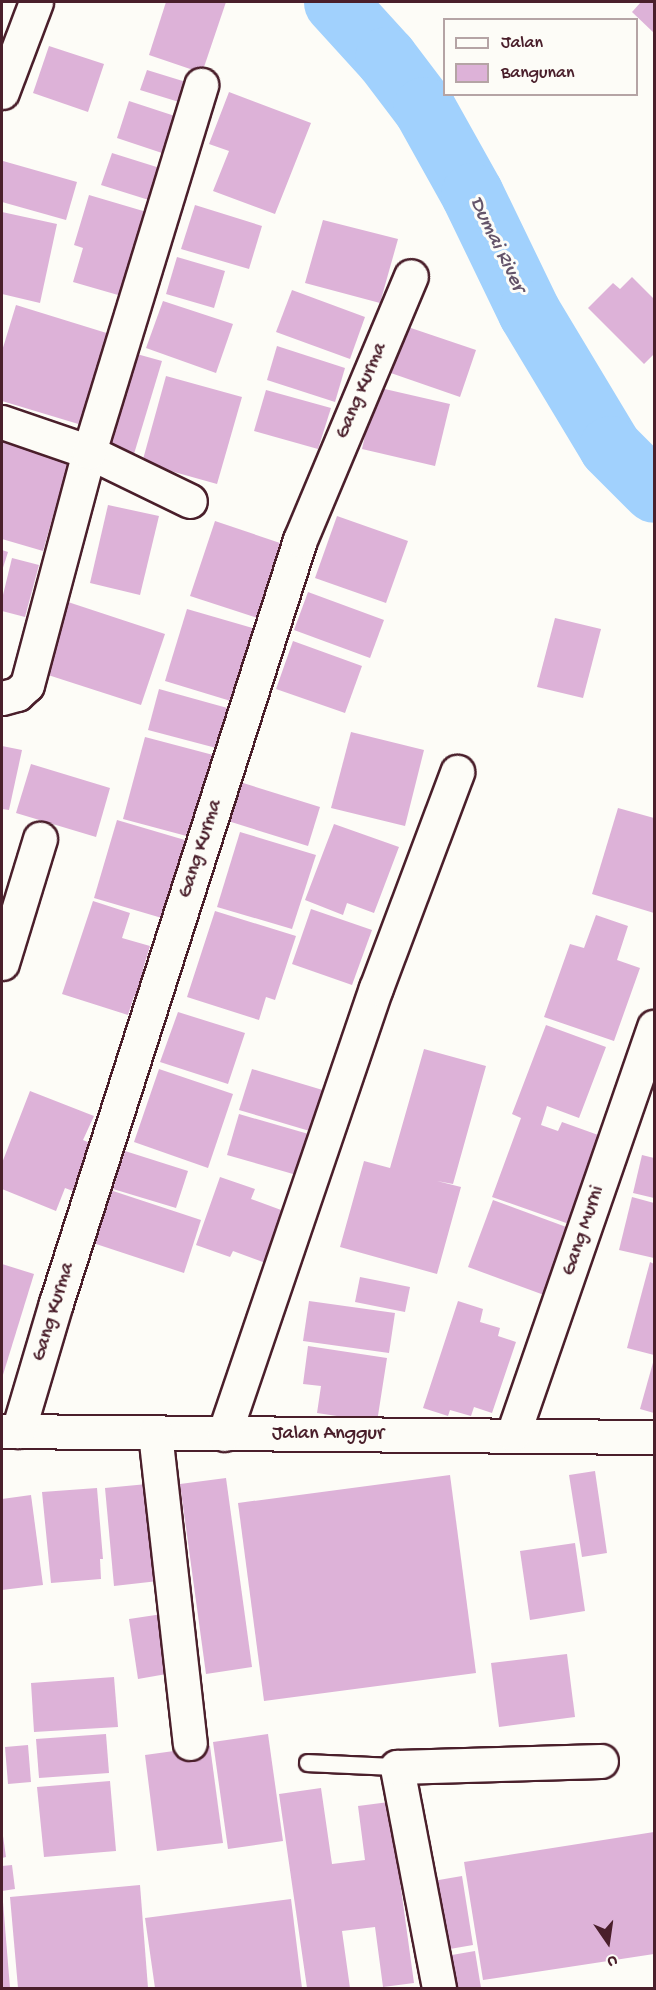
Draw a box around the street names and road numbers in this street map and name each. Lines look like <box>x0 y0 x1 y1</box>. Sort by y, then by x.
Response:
street label: Gang Kurma <box>331 339 393 443</box>
street label: Gang Kurma <box>174 797 228 901</box>
street label: Gang Murni <box>557 1183 611 1279</box>
street label: Gang Kurma <box>28 1260 80 1364</box>
street label: Jalan Anggur <box>272 1422 384 1446</box>

